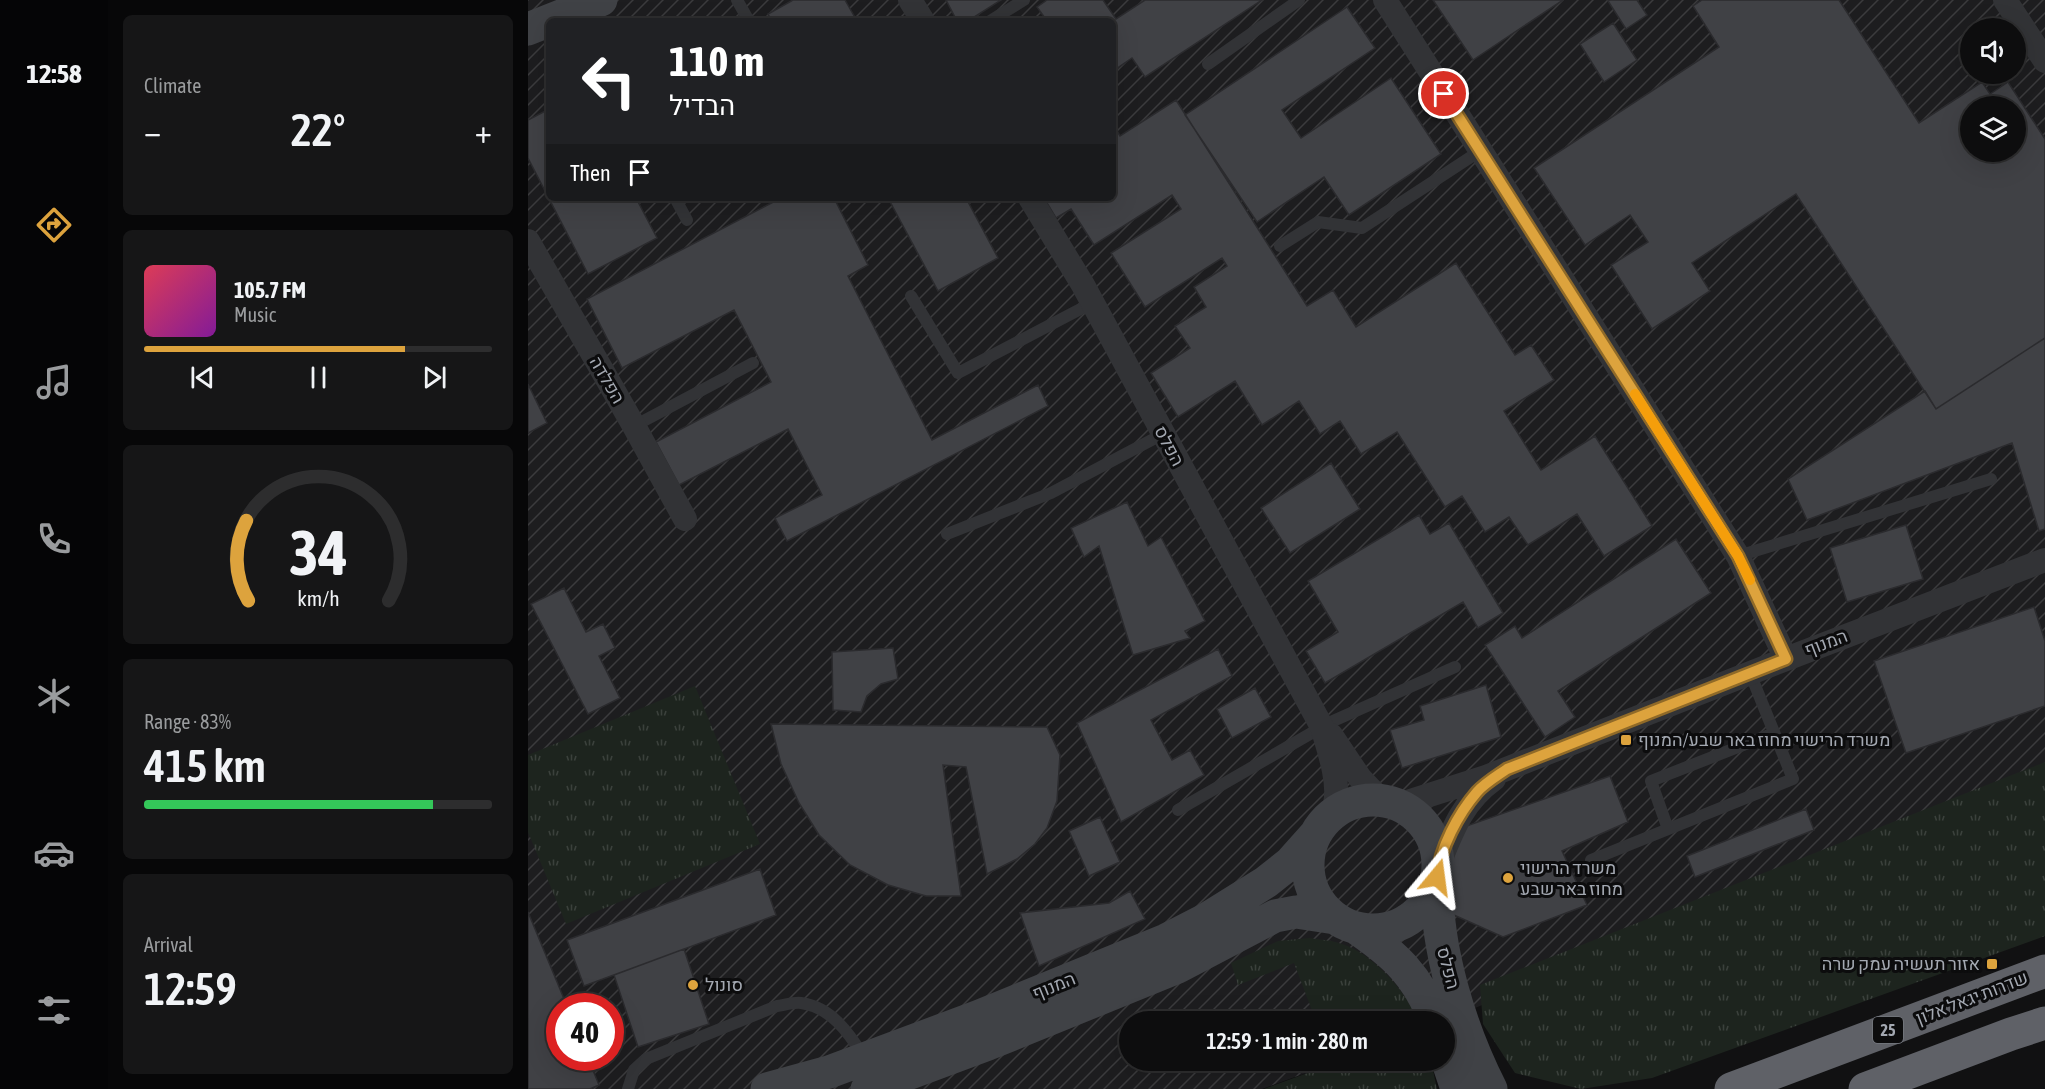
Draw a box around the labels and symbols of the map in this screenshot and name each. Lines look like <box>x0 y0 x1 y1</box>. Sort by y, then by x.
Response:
pin <box>1418 68 1469 119</box>
street label: הפלדה <box>586 352 629 407</box>
street label: הפלס <box>1150 422 1189 469</box>
street label: המנוף <box>1801 625 1850 660</box>
place label: משרד הרישוי מחוז באר שבע/המנוף <box>1638 729 1890 750</box>
marker: משרד הרישוי מחוז באר שבע/המנוף <box>1619 733 1633 747</box>
position arrow <box>1405 845 1469 909</box>
place label: משרד הרישוי מחוז באר שבע <box>1520 857 1623 899</box>
marker: משרד הרישוי מחוז באר שבע <box>1501 871 1515 885</box>
street label: הפלס <box>1433 945 1464 991</box>
place label: אזור תעשיה עמק שרה <box>1822 953 1980 974</box>
marker: אזור תעשיה עמק שרה <box>1985 957 1999 971</box>
street label: המנוף <box>1029 967 1078 1004</box>
street label: שדרות יגאל אלון <box>1913 967 2031 1029</box>
place label: סונול <box>705 974 743 995</box>
marker: סונול <box>686 978 700 992</box>
speed limit sign: 40 <box>546 993 624 1071</box>
road number: 25 <box>1873 1017 1903 1043</box>

